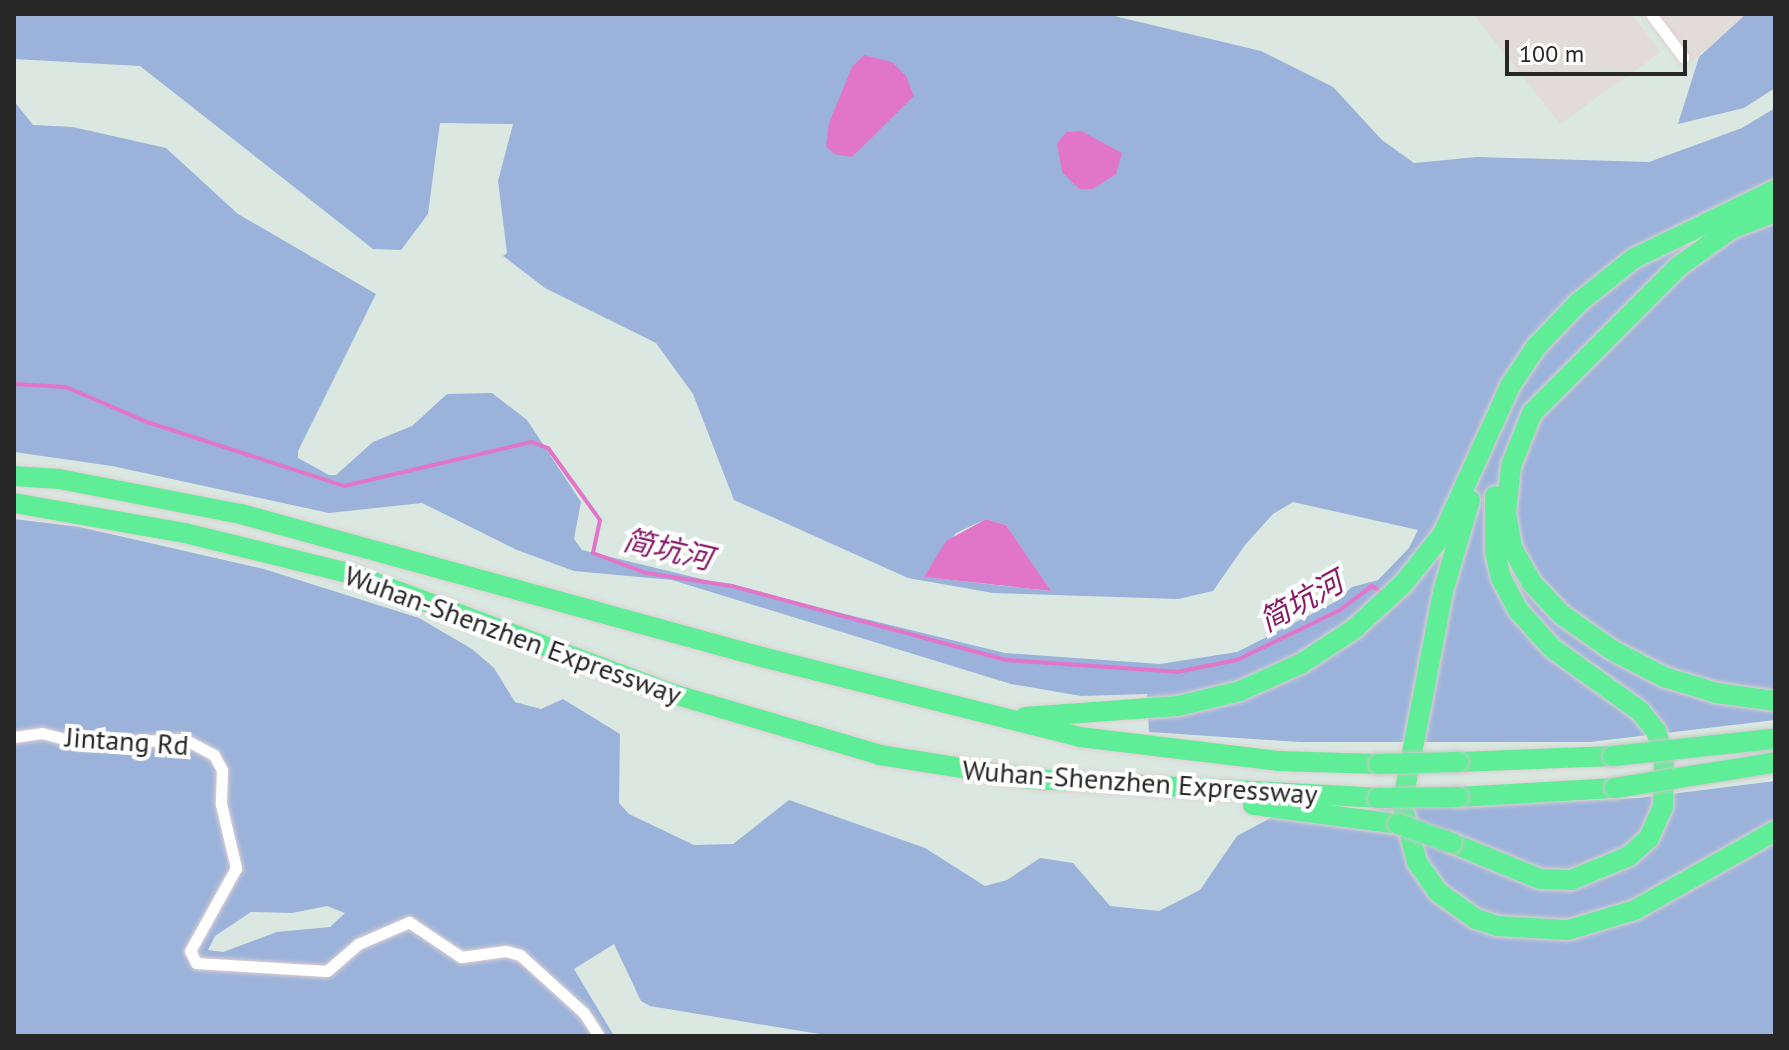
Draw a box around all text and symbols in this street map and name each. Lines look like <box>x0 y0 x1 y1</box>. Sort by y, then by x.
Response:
scale bar <box>1509 24 1691 74</box>
text: 100 m <box>1519 38 1584 69</box>
water label: 简坑河 <box>620 521 716 577</box>
street label: Wuhan-Shenzhen Expressway <box>340 558 686 712</box>
water label: 简坑河 <box>1253 563 1349 639</box>
street label: Jintang Rd <box>64 720 190 762</box>
street label: Wuhan-Shenzhen Expressway <box>961 753 1319 811</box>

